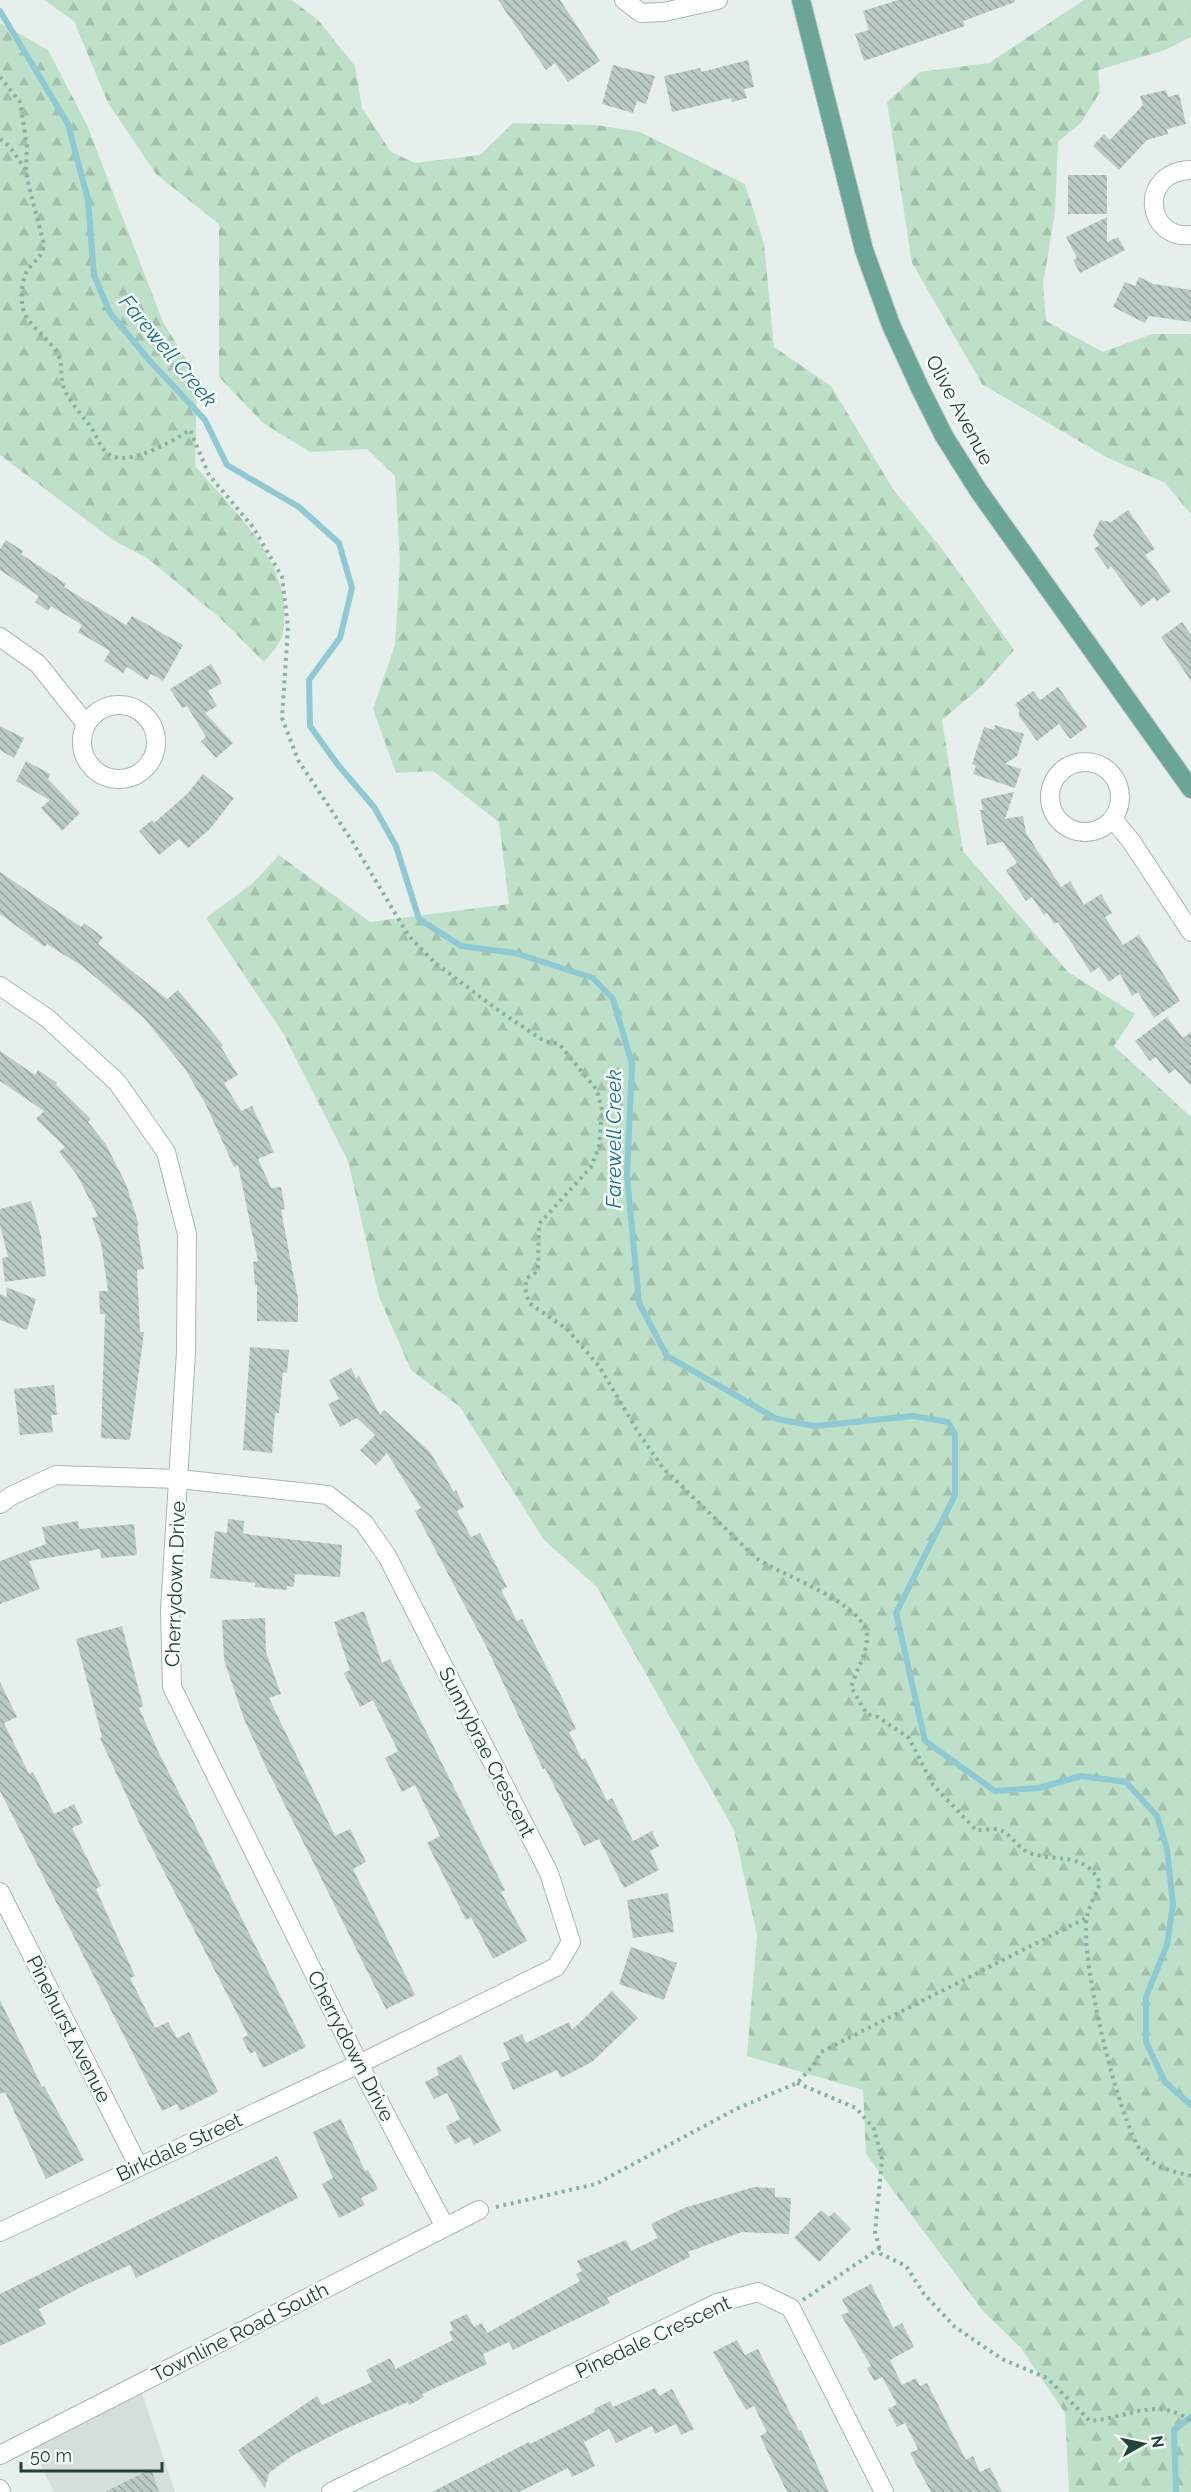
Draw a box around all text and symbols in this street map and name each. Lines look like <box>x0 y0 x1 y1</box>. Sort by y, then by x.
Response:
water label: Farewell Creek <box>114 289 223 412</box>
street label: Olive Avenue <box>921 351 999 470</box>
water label: Farewell Creek <box>601 1070 626 1208</box>
street label: Cherrydown Drive <box>160 1500 190 1668</box>
street label: Sunnybrae Crescent <box>434 1663 540 1841</box>
street label: Pinehurst Avenue <box>22 1951 117 2107</box>
street label: Cherrydown Drive <box>303 1966 400 2126</box>
street label: Birkdale Street <box>112 2107 246 2187</box>
street label: Townline Road South <box>148 2277 332 2387</box>
street label: Pinedale Crescent <box>572 2290 735 2383</box>
north arrow <box>1113 2414 1173 2474</box>
text: N <box>1147 2434 1168 2449</box>
scale bar <box>21 2435 162 2473</box>
text: 50 m <box>30 2445 72 2466</box>

